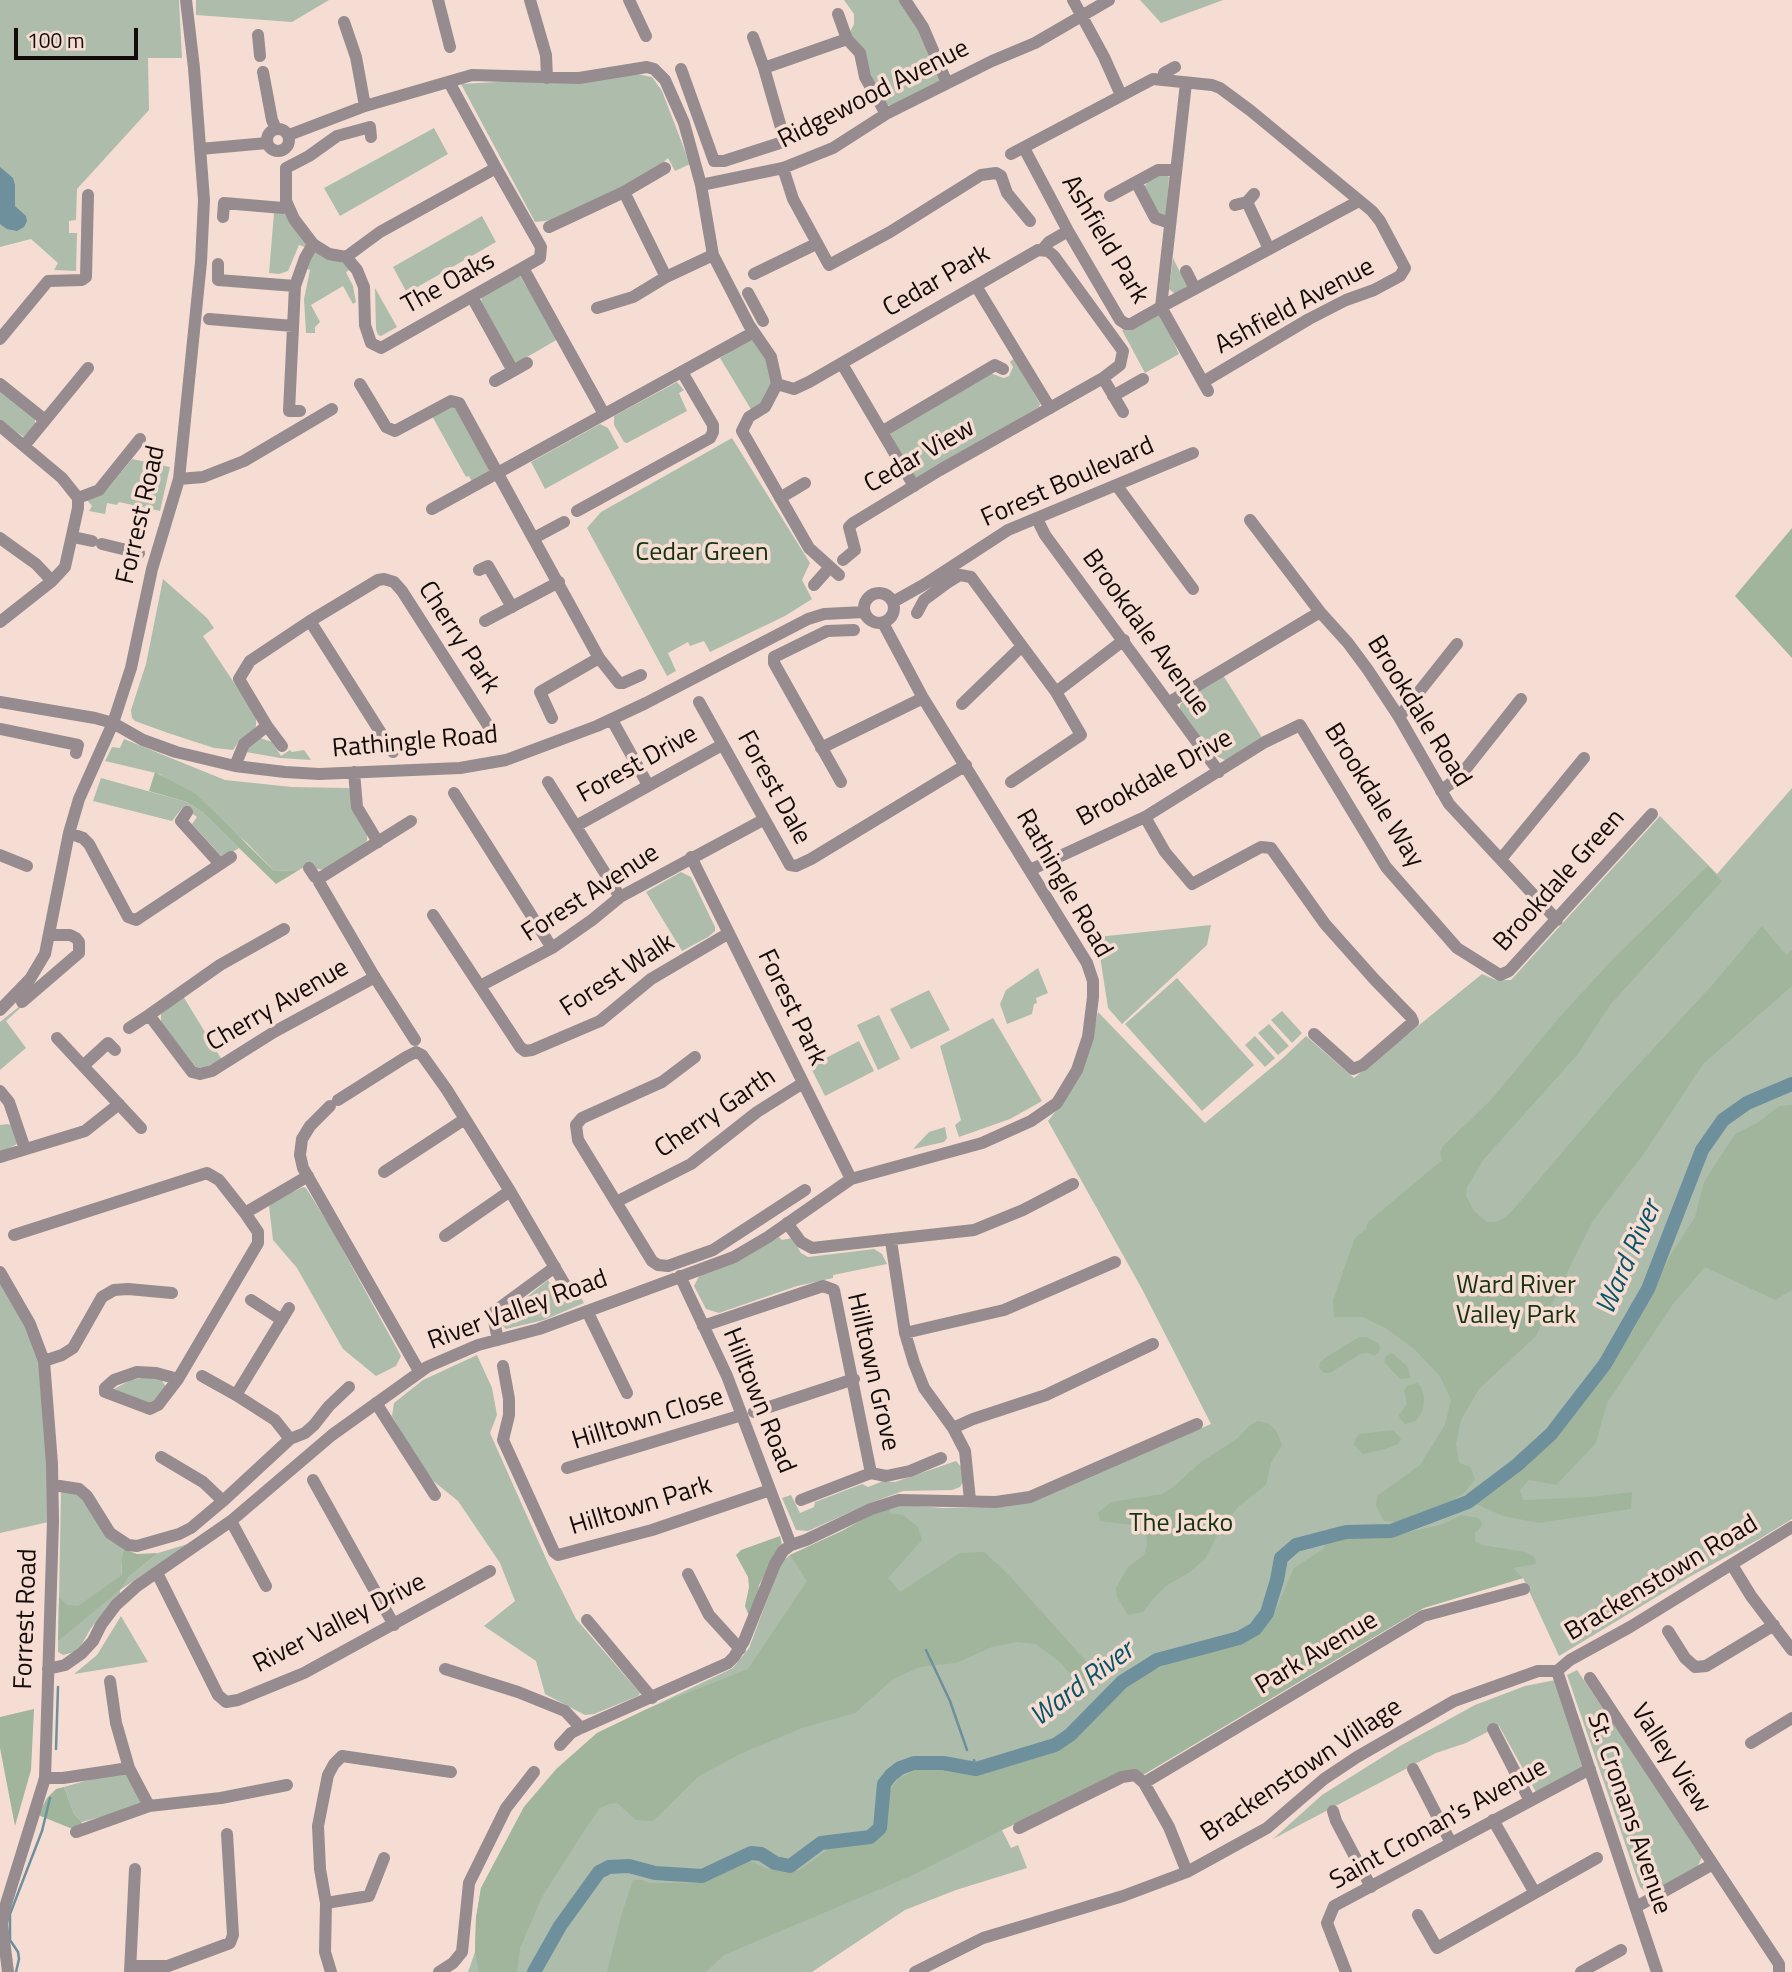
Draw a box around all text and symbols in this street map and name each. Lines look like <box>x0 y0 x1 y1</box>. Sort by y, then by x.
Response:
scale bar <box>18 14 142 58</box>
text: 100 m <box>27 24 84 56</box>
street label: Ridgewood Avenue <box>773 33 975 157</box>
street label: Ashfield Park <box>1053 170 1155 310</box>
street label: Cedar Park <box>878 239 996 325</box>
street label: The Oaks <box>397 246 501 322</box>
street label: Ashfield Avenue <box>1210 252 1380 362</box>
street label: Cedar View <box>859 413 981 501</box>
street label: Forest Boulevard <box>977 431 1159 535</box>
street label: Forrest Road <box>111 443 173 587</box>
park label: Cedar Green <box>635 538 769 570</box>
street label: Brookdale Avenue <box>1074 544 1216 722</box>
street label: Cherry Park <box>410 576 506 700</box>
street label: Brookdale Road <box>1359 631 1477 793</box>
street label: Brookdale Way <box>1316 718 1430 874</box>
street label: Forest Drive <box>572 719 704 811</box>
street label: Rathingle Road <box>331 720 499 766</box>
street label: Brookdale Drive <box>1072 723 1238 835</box>
street label: Forest Dale <box>729 726 817 850</box>
street label: Brookdale Green <box>1488 803 1632 959</box>
street label: Rathingle Road <box>1008 804 1118 964</box>
street label: Forest Avenue <box>517 838 665 950</box>
street label: Forest Walk <box>555 928 681 1024</box>
street label: Forest Park <box>749 945 833 1071</box>
street label: Cherry Avenue <box>201 953 355 1059</box>
street label: Cherry Garth <box>650 1062 782 1166</box>
water label: Ward River <box>1590 1196 1670 1320</box>
street label: River Valley Road <box>424 1264 612 1358</box>
park label: Ward River Valley Park <box>1456 1271 1576 1332</box>
street label: Hilltown Grove <box>839 1290 905 1454</box>
street label: Hilltown Road <box>715 1324 801 1478</box>
street label: Hilltown Close <box>569 1382 727 1458</box>
street label: Hilltown Park <box>566 1471 716 1543</box>
park label: The Jacko <box>1129 1509 1233 1541</box>
street label: Brackenstown Road <box>1560 1509 1764 1649</box>
street label: Forrest Road <box>9 1548 45 1690</box>
street label: River Valley Drive <box>249 1567 431 1681</box>
street label: Park Avenue <box>1250 1605 1384 1703</box>
water label: Ward River <box>1025 1635 1141 1735</box>
street label: Brackenstown Village <box>1196 1692 1408 1850</box>
street label: Valley View <box>1623 1698 1717 1820</box>
street label: St. Cronans Avenue <box>1579 1709 1677 1919</box>
street label: Saint Cronan's Avenue <box>1325 1752 1553 1898</box>

